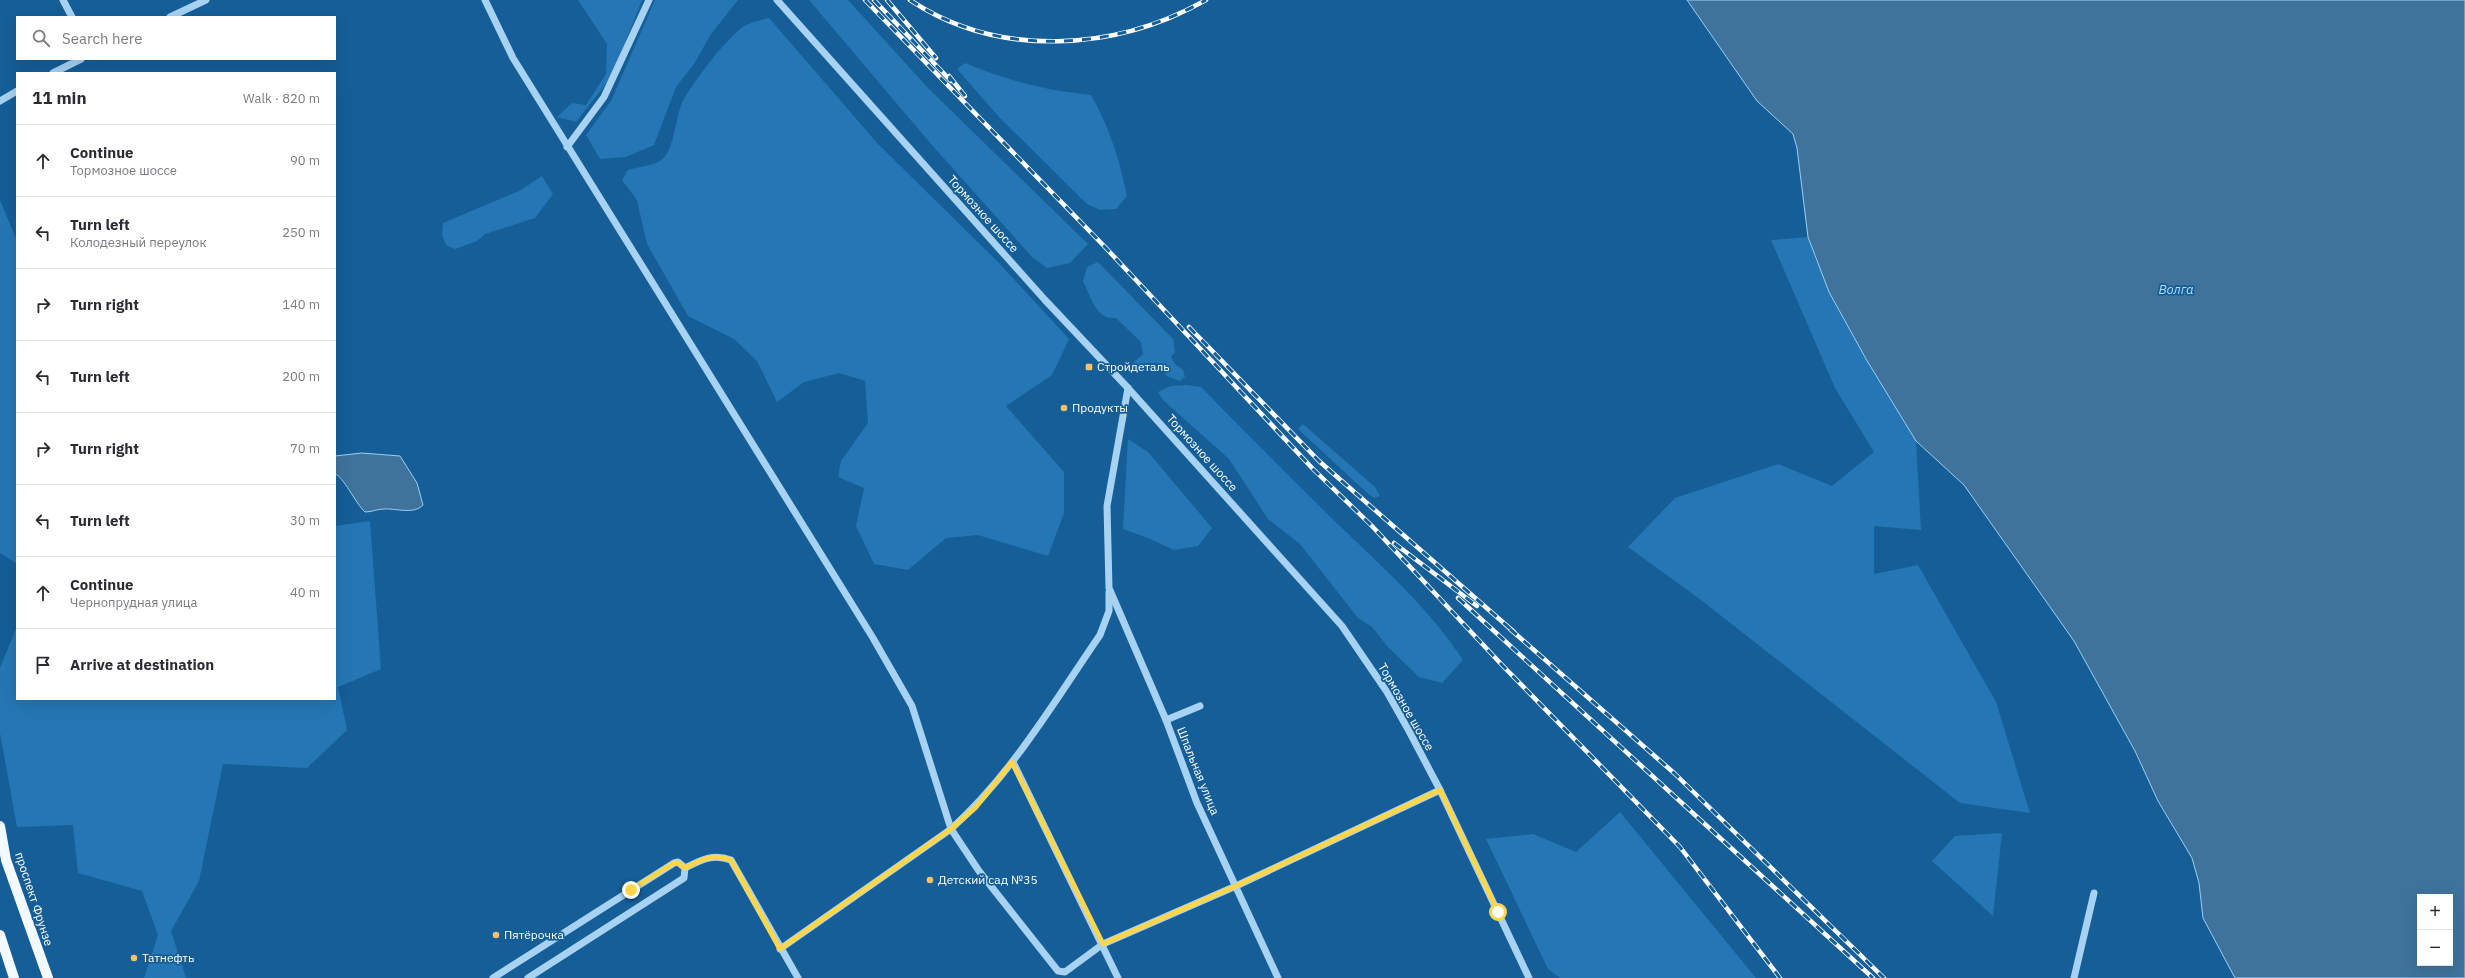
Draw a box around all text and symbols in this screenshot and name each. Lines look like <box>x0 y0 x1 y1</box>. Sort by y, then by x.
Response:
search box <box>16 16 336 60</box>
icon: search <box>30 27 52 49</box>
text: Search here <box>62 29 142 48</box>
text: 11 min <box>32 87 87 109</box>
text: Walk · 820 m <box>243 90 320 107</box>
text: Continue <box>70 143 134 162</box>
icon: ahead <box>32 150 54 172</box>
text: 90 m <box>290 152 320 169</box>
text: Тормозное шоссе <box>70 162 177 179</box>
street label: Тормозное шоссе <box>945 172 1022 256</box>
text: Turn left <box>70 215 130 234</box>
icon: left <box>32 222 54 244</box>
text: 250 m <box>282 224 320 241</box>
text: Колодезный переулок <box>70 234 207 251</box>
water label: Волга <box>2158 281 2194 298</box>
icon: right <box>32 294 54 316</box>
text: Turn right <box>70 295 139 314</box>
text: 140 m <box>282 296 320 313</box>
place label: Стройдеталь <box>1097 359 1170 374</box>
marker: Стройдеталь <box>1084 362 1094 372</box>
icon: left <box>32 366 54 388</box>
text: Turn left <box>70 367 130 386</box>
text: 200 m <box>282 368 320 385</box>
place label: Продукты <box>1072 400 1128 415</box>
marker: Продукты <box>1059 403 1069 413</box>
street label: Тормозное шоссе <box>1164 411 1241 495</box>
icon: right <box>32 438 54 460</box>
text: Turn right <box>70 439 139 458</box>
text: 70 m <box>290 440 320 457</box>
icon: left <box>32 510 54 532</box>
text: Turn left <box>70 511 130 530</box>
text: 30 m <box>290 512 320 529</box>
text: Continue <box>70 575 134 594</box>
icon: ahead <box>32 582 54 604</box>
text: 40 m <box>290 584 320 601</box>
text: Чернопрудная улица <box>70 594 198 611</box>
icon: arrive <box>32 654 54 676</box>
text: Arrive at destination <box>70 655 214 674</box>
street label: Тормозное шоссе <box>1375 660 1438 754</box>
street label: Шпальная улица <box>1174 724 1223 818</box>
street label: проспект Фрунзе <box>12 850 57 948</box>
place label: Детский сад №35 <box>938 872 1038 887</box>
marker: Детский сад №35 <box>925 875 935 885</box>
route end <box>622 881 640 899</box>
map controls <box>2417 894 2453 966</box>
button: + <box>2417 894 2453 930</box>
route start <box>1489 903 1507 921</box>
place label: Пятёрочка <box>504 927 564 942</box>
marker: Пятёрочка <box>491 930 501 940</box>
button: − <box>2417 930 2453 966</box>
place label: Татнефть <box>142 950 194 965</box>
marker: Татнефть <box>129 953 139 963</box>

